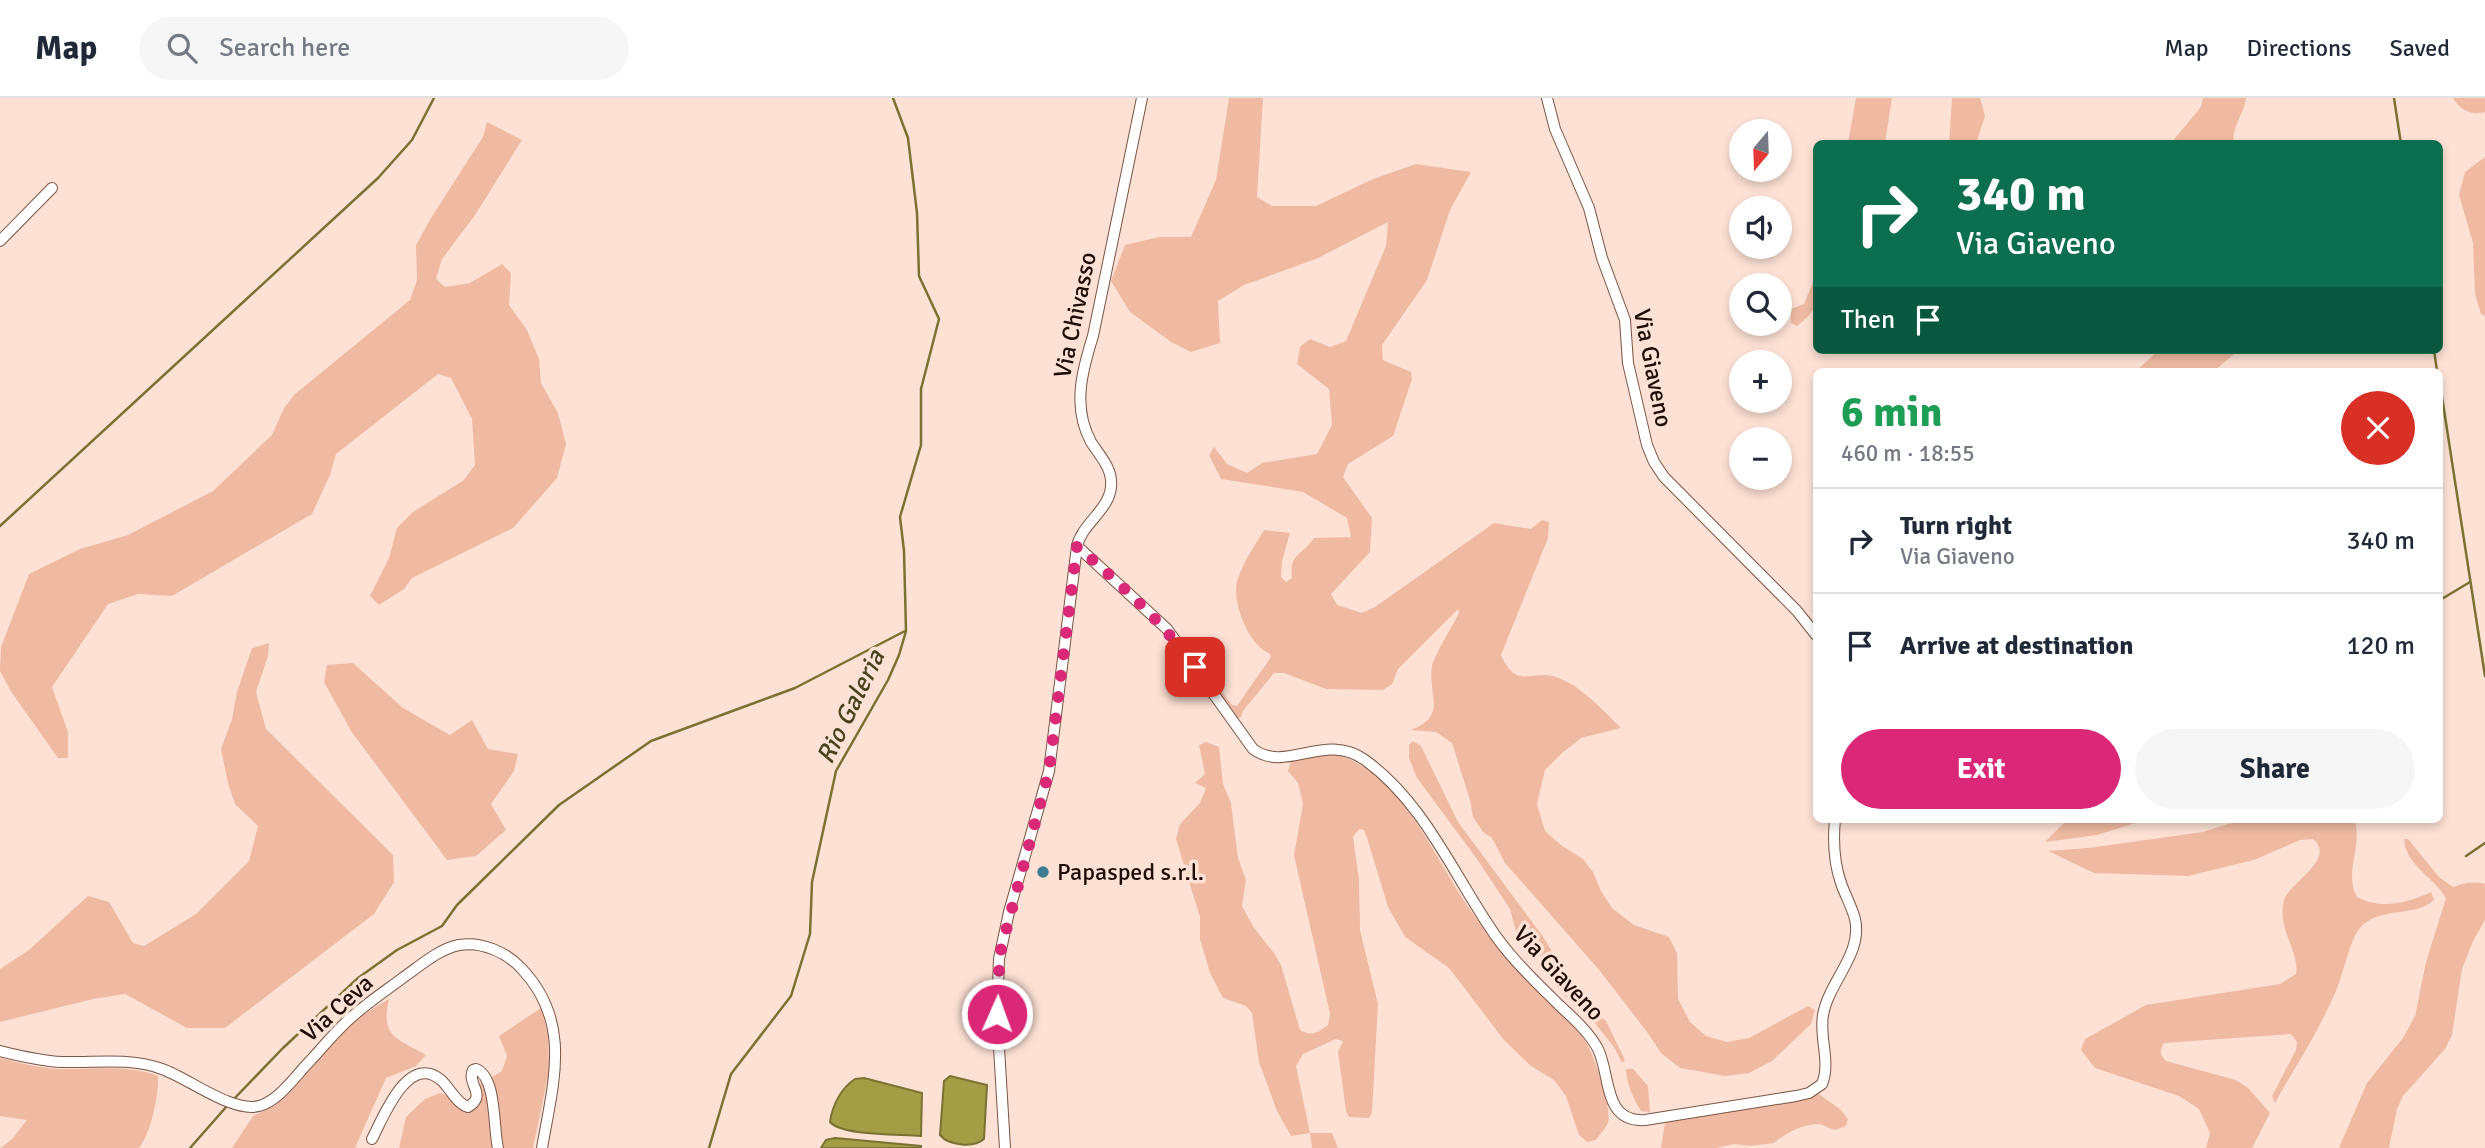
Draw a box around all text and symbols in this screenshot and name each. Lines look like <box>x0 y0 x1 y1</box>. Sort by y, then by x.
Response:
search box <box>139 17 629 80</box>
text: Map <box>35 28 97 69</box>
icon: search <box>163 29 201 67</box>
text: Search here <box>219 32 350 64</box>
text: Map <box>2164 33 2209 63</box>
text: Directions <box>2247 33 2352 63</box>
text: Saved <box>2390 33 2450 63</box>
north arrow <box>1729 119 1792 182</box>
map controls <box>1729 119 1792 490</box>
text: 340 m <box>1956 164 2086 224</box>
icon: right <box>1841 168 1932 259</box>
button: sound <box>1729 196 1792 259</box>
text: Via Giaveno <box>1956 224 2116 263</box>
street label: Via Chivasso <box>1047 249 1103 381</box>
button: search <box>1729 273 1792 336</box>
icon: arrive <box>1909 301 1947 339</box>
text: Then <box>1841 304 1895 336</box>
street label: Via Giaveno <box>1627 306 1679 430</box>
button: + <box>1729 350 1792 413</box>
text: 6 min <box>1841 387 1942 438</box>
button: close <box>2341 391 2415 465</box>
button: − <box>1729 427 1792 490</box>
text: 460 m · 18:55 <box>1841 439 1975 468</box>
text: Turn right <box>1900 510 2012 542</box>
icon: right <box>1841 522 1879 560</box>
text: 340 m <box>2346 525 2415 557</box>
text: Via Giaveno <box>1900 542 2015 571</box>
icon: arrive <box>1841 627 1879 665</box>
text: Arrive at destination <box>1900 630 2133 662</box>
text: 120 m <box>2346 630 2415 662</box>
pin <box>1165 637 1225 697</box>
water label: Rio Galeria <box>810 644 893 769</box>
icon: arrive <box>1176 648 1214 686</box>
button: Exit <box>1841 729 2121 809</box>
button: Share <box>2135 729 2415 809</box>
place label: Papasped s.r.l. <box>1057 857 1204 887</box>
marker: Papasped s.r.l. <box>1035 864 1051 880</box>
street label: Via Giaveno <box>1507 919 1611 1027</box>
street label: Via Ceva <box>295 968 379 1048</box>
position arrow <box>960 977 1034 1051</box>

